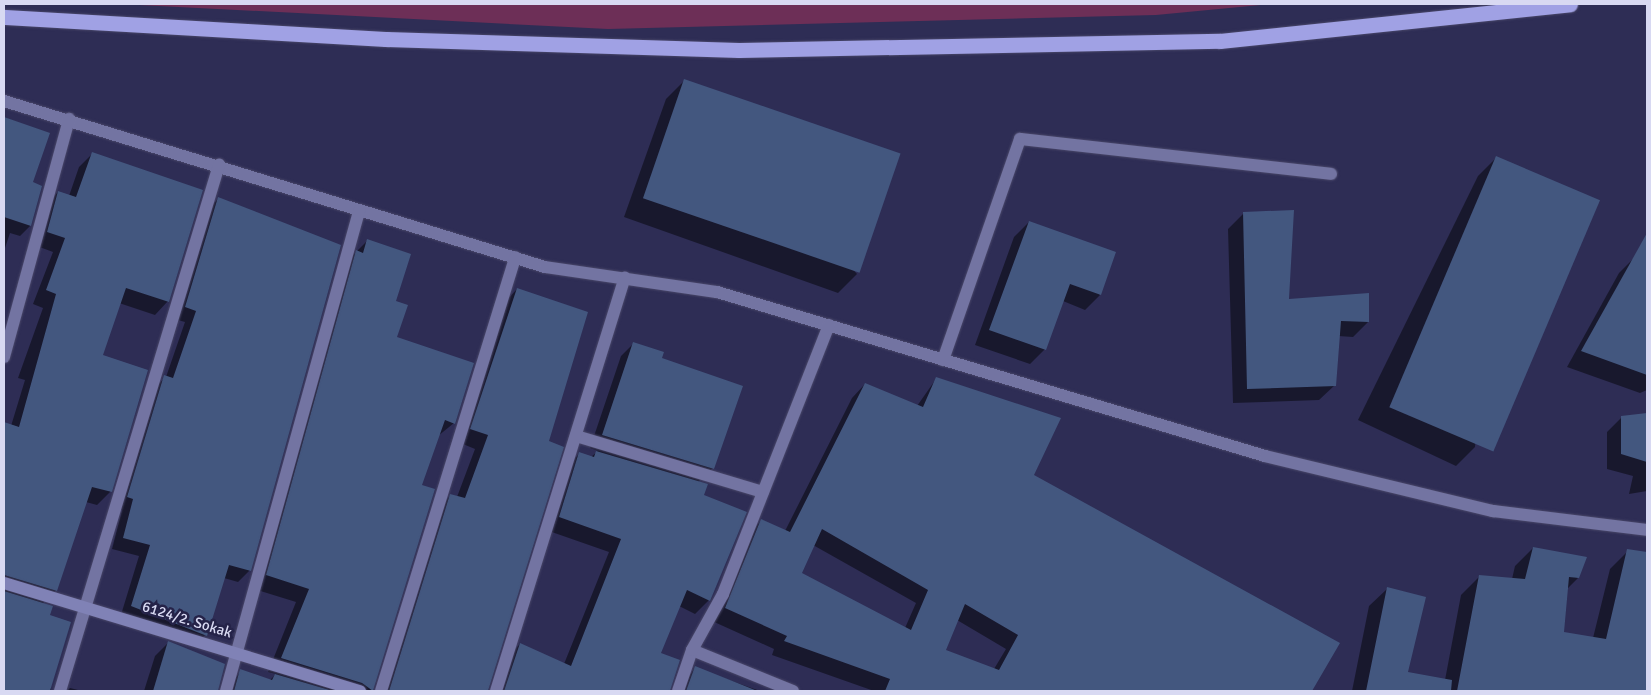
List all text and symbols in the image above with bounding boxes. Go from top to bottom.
street label: 6124/2. Sokak [140,598,234,642]

